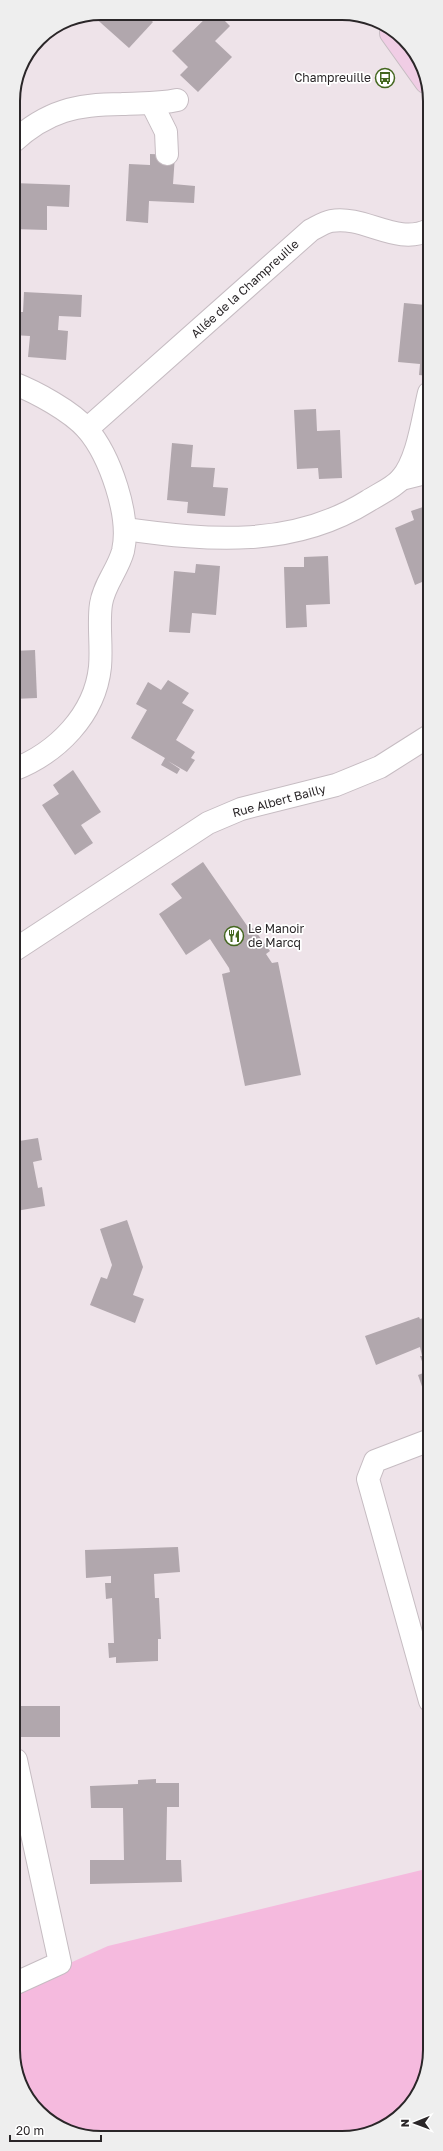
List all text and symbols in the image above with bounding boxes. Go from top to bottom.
bus stop icon: Champreuille [374,67,396,89]
place label: Champreuille [294,70,371,85]
street label: Allée de la Champreuille [188,236,302,341]
street label: Rue Albert Bailly [231,781,327,820]
place label: Le Manoir de Marcq [248,921,305,950]
restaurant icon: Le Manoir de Marcq [223,925,245,947]
north arrow [395,2103,435,2143]
scale bar [10,2117,101,2143]
text: N [398,2119,411,2127]
text: 20 m [16,2123,44,2138]

